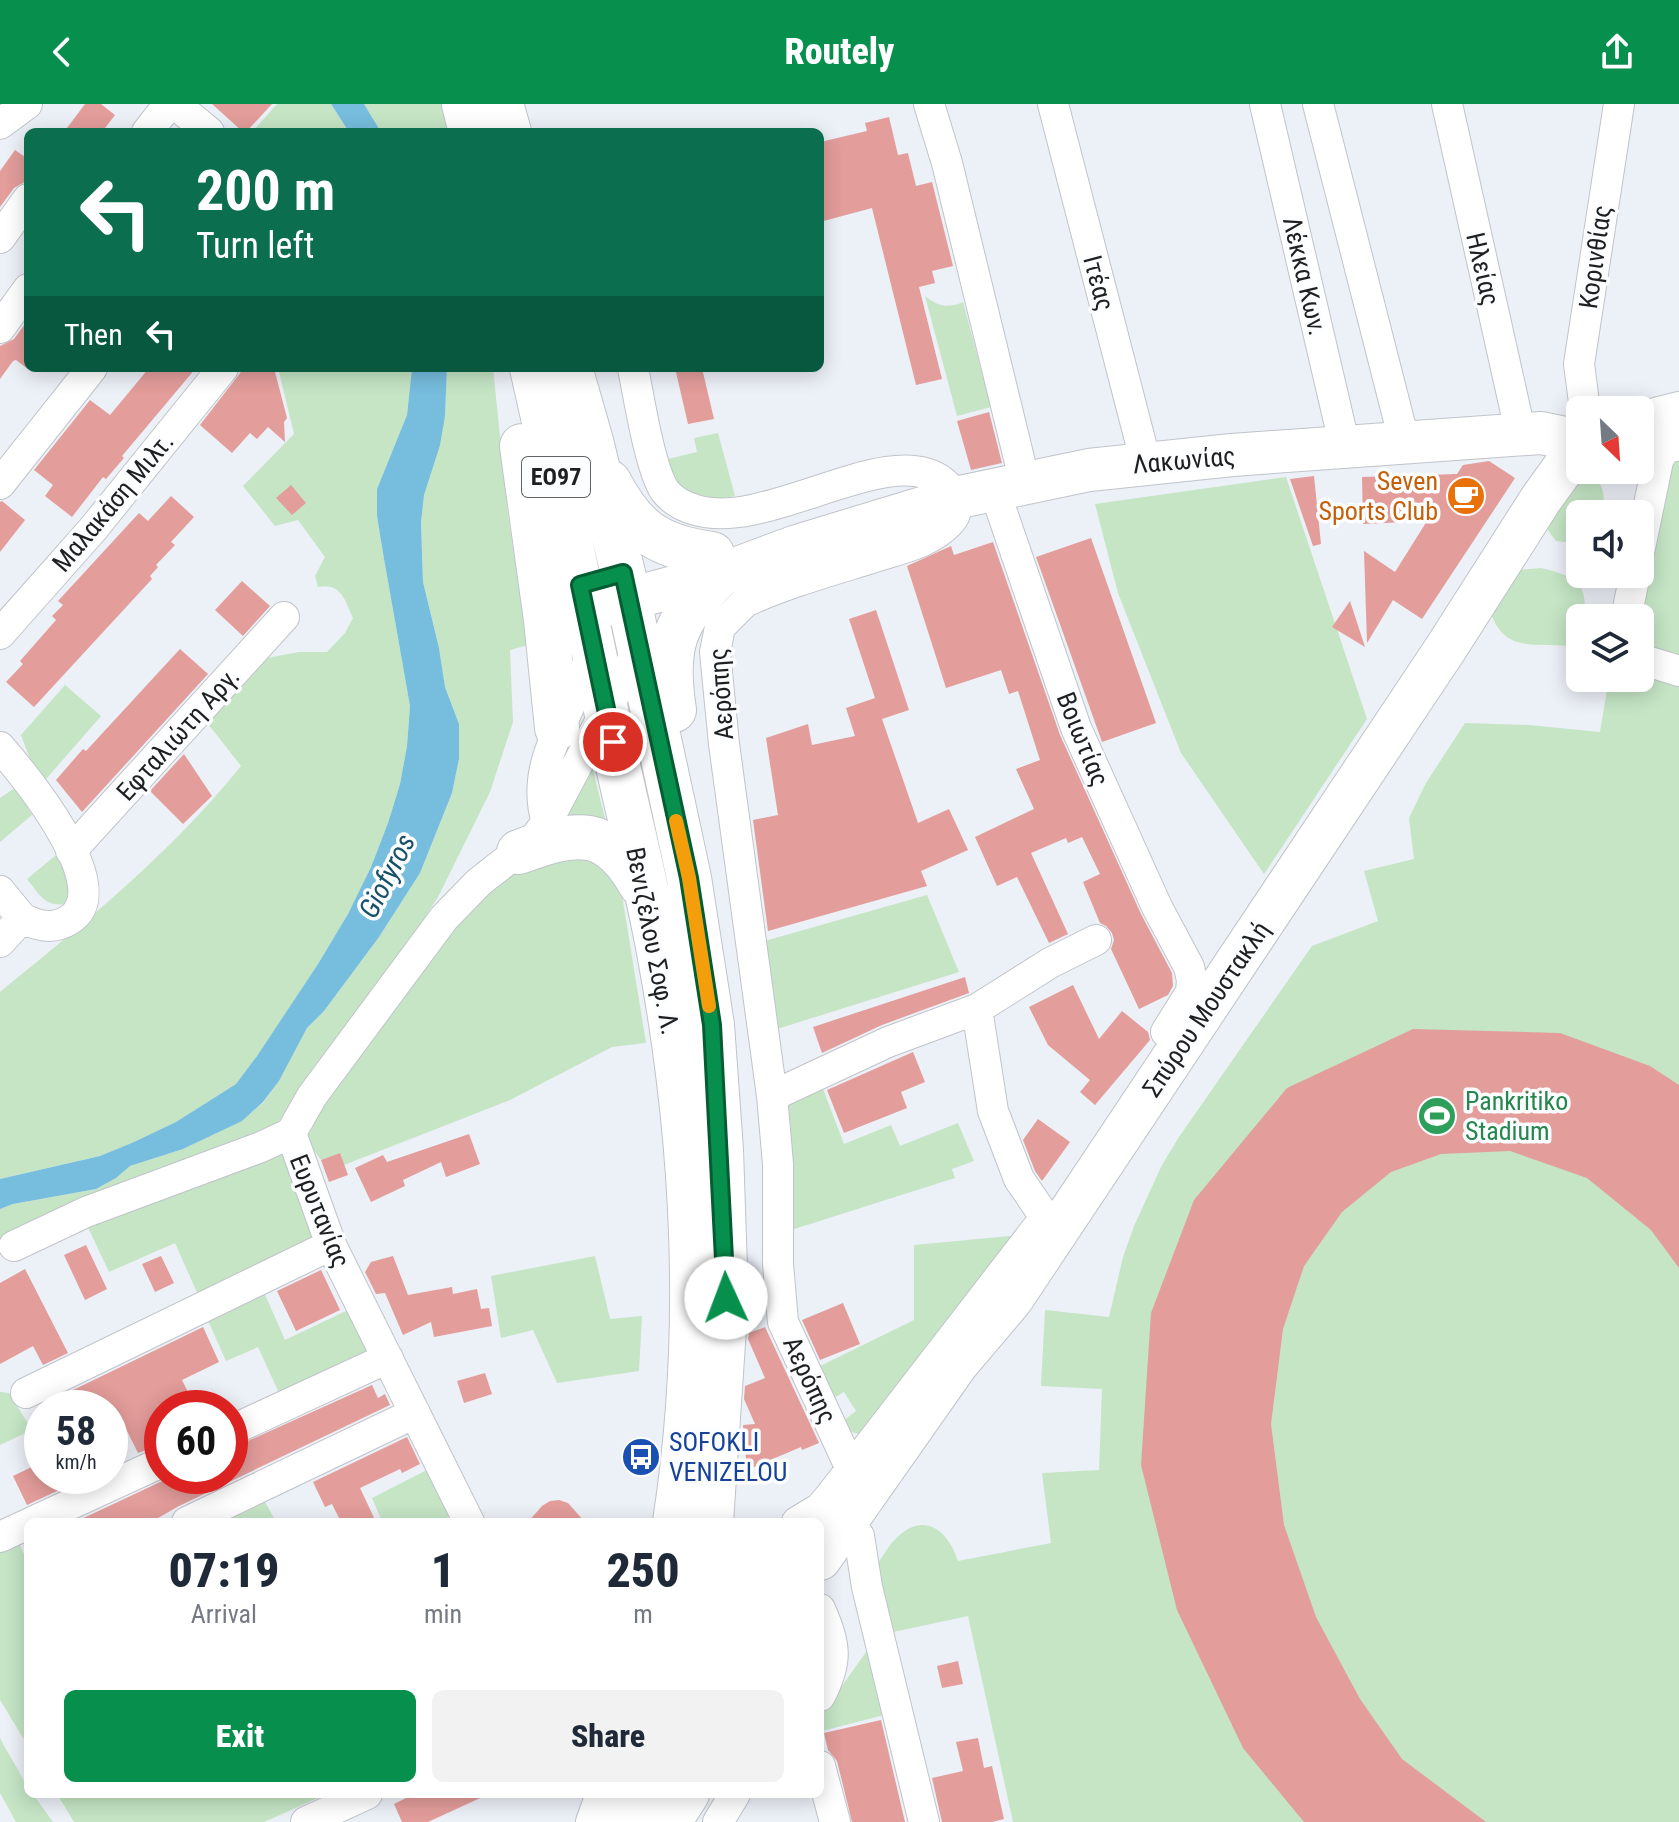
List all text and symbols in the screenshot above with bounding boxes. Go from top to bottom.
icon: back [40,30,84,74]
icon: share [1595,30,1639,74]
text: Routely [785,31,894,73]
text: 200 m [196,158,335,224]
icon: left [64,160,168,264]
street label: Κορινθίας [1573,203,1617,311]
street label: Λέκκα Κων. [1277,214,1333,338]
text: Turn left [196,225,314,267]
street label: Ηλείας [1460,230,1506,308]
street label: Ιτέας [1077,252,1121,314]
icon: left [139,312,183,356]
text: Then [64,317,123,352]
north arrow [1566,396,1654,484]
map controls [1566,396,1654,692]
street label: Μαλακάση Μιλτ. [46,426,180,578]
street label: Λακωνίας [1131,441,1237,479]
road number: ΕΟ97 [522,457,590,497]
place label: Seven Sports Club [1318,466,1438,526]
cafe icon: Seven Sports Club [1445,475,1487,517]
button: sound [1566,500,1654,588]
button: layers [1566,604,1654,692]
street label: Αερόπης [703,647,739,741]
street label: Εφταλιώτη Αργ. [111,661,245,807]
street label: Βοιωτίας [1051,688,1115,790]
pin [579,708,647,776]
icon: arrive [591,720,635,764]
water label: Giofyros [352,828,422,924]
street label: Βενιζέλου Σοφ. Λ. [620,845,686,1037]
street label: Σπύρου Μουστακλή [1136,916,1276,1102]
place label: Pankritiko Stadium [1465,1086,1568,1146]
sports icon: Pankritiko Stadium [1416,1095,1458,1137]
street label: Ευρυτανίας [284,1150,356,1272]
position arrow [684,1256,768,1340]
street label: Αερόπης [777,1332,843,1428]
speed limit sign: 60 [144,1390,248,1494]
text: 58 [56,1408,96,1455]
place label: SOFOKLI VENIZELOU [669,1427,787,1487]
bus stop icon: SOFOKLI VENIZELOU [620,1436,662,1478]
text: km/h [55,1450,97,1474]
text: 07:19 [168,1542,280,1599]
text: 1 [431,1542,455,1599]
text: 250 [606,1542,680,1599]
text: Arrival [191,1599,257,1629]
text: min [424,1599,462,1629]
text: m [633,1599,653,1629]
button: Exit [64,1690,416,1782]
button: Share [432,1690,784,1782]

